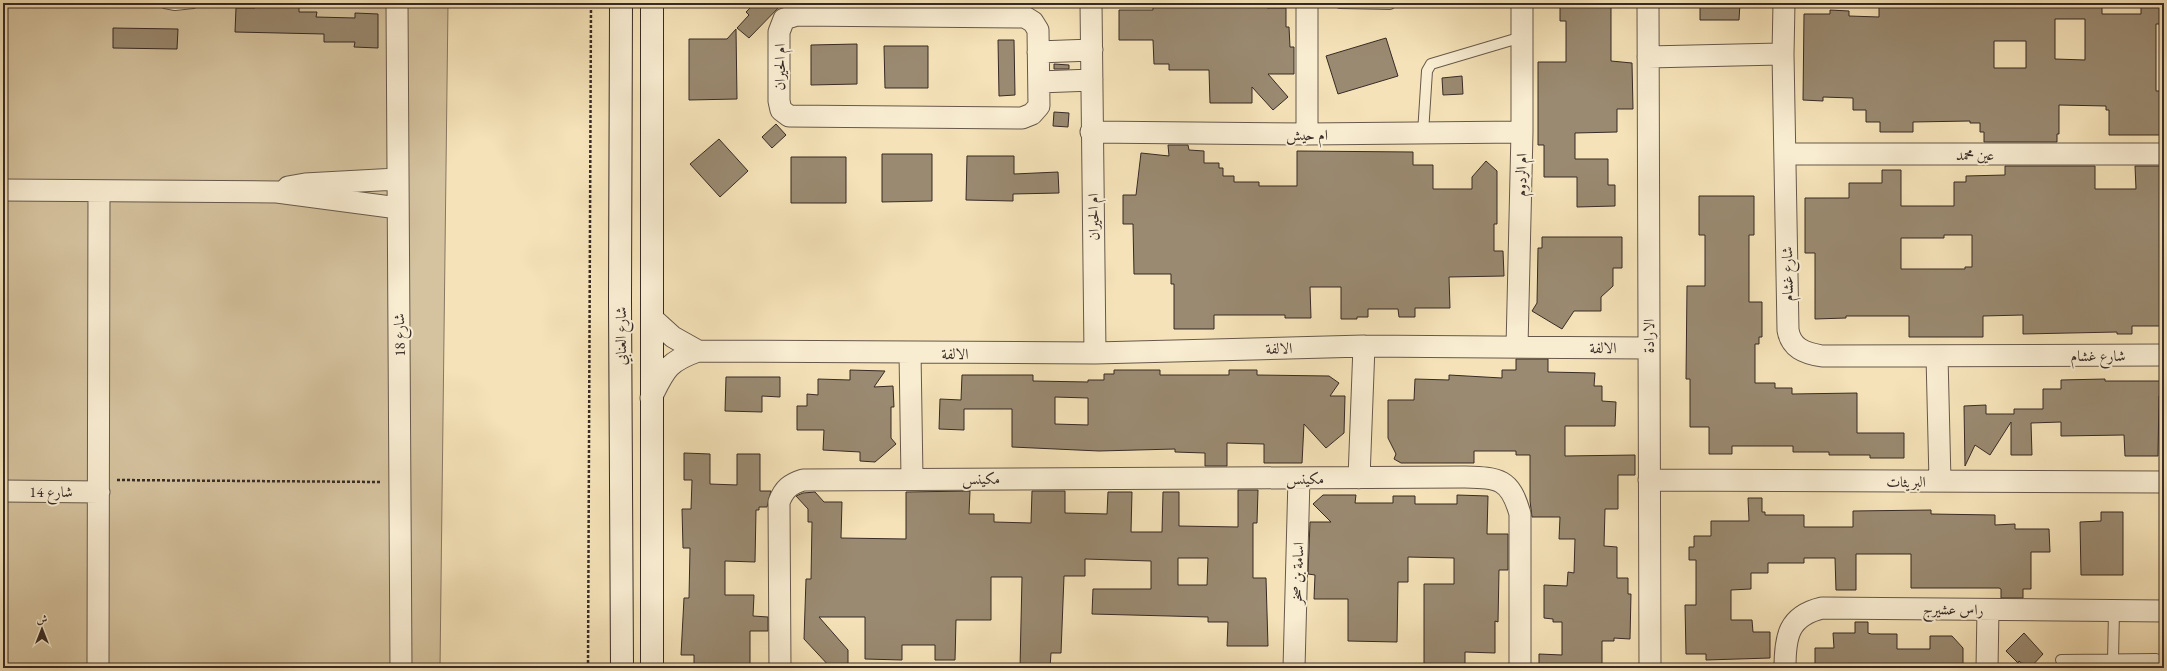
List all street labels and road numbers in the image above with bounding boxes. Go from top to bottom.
street label: ام الحيران [770,43,793,91]
street label: ام حيش [1286,125,1328,148]
street label: عين محمد [1956,145,1994,164]
street label: ام الردوم [1511,153,1535,197]
street label: ام الحيران [1083,193,1107,241]
street label: شارع غشام [1777,246,1801,302]
street label: شارع العنابي [611,307,634,365]
street label: شارع 18 [389,313,413,357]
street label: الارادة [1639,319,1658,353]
street label: الالفة [1265,338,1293,358]
street label: الالفة [1590,338,1616,357]
street label: الالفة [942,344,968,363]
street label: شارع غشام [2071,346,2125,369]
street label: مكينس [962,469,1000,489]
street label: مكينس [1286,469,1324,489]
street label: البريثات [1886,472,1926,492]
street label: شارع 14 [29,482,73,505]
street label: اسامة بن صخر [1286,542,1309,606]
street label: راس عشيرج [1922,599,1984,623]

